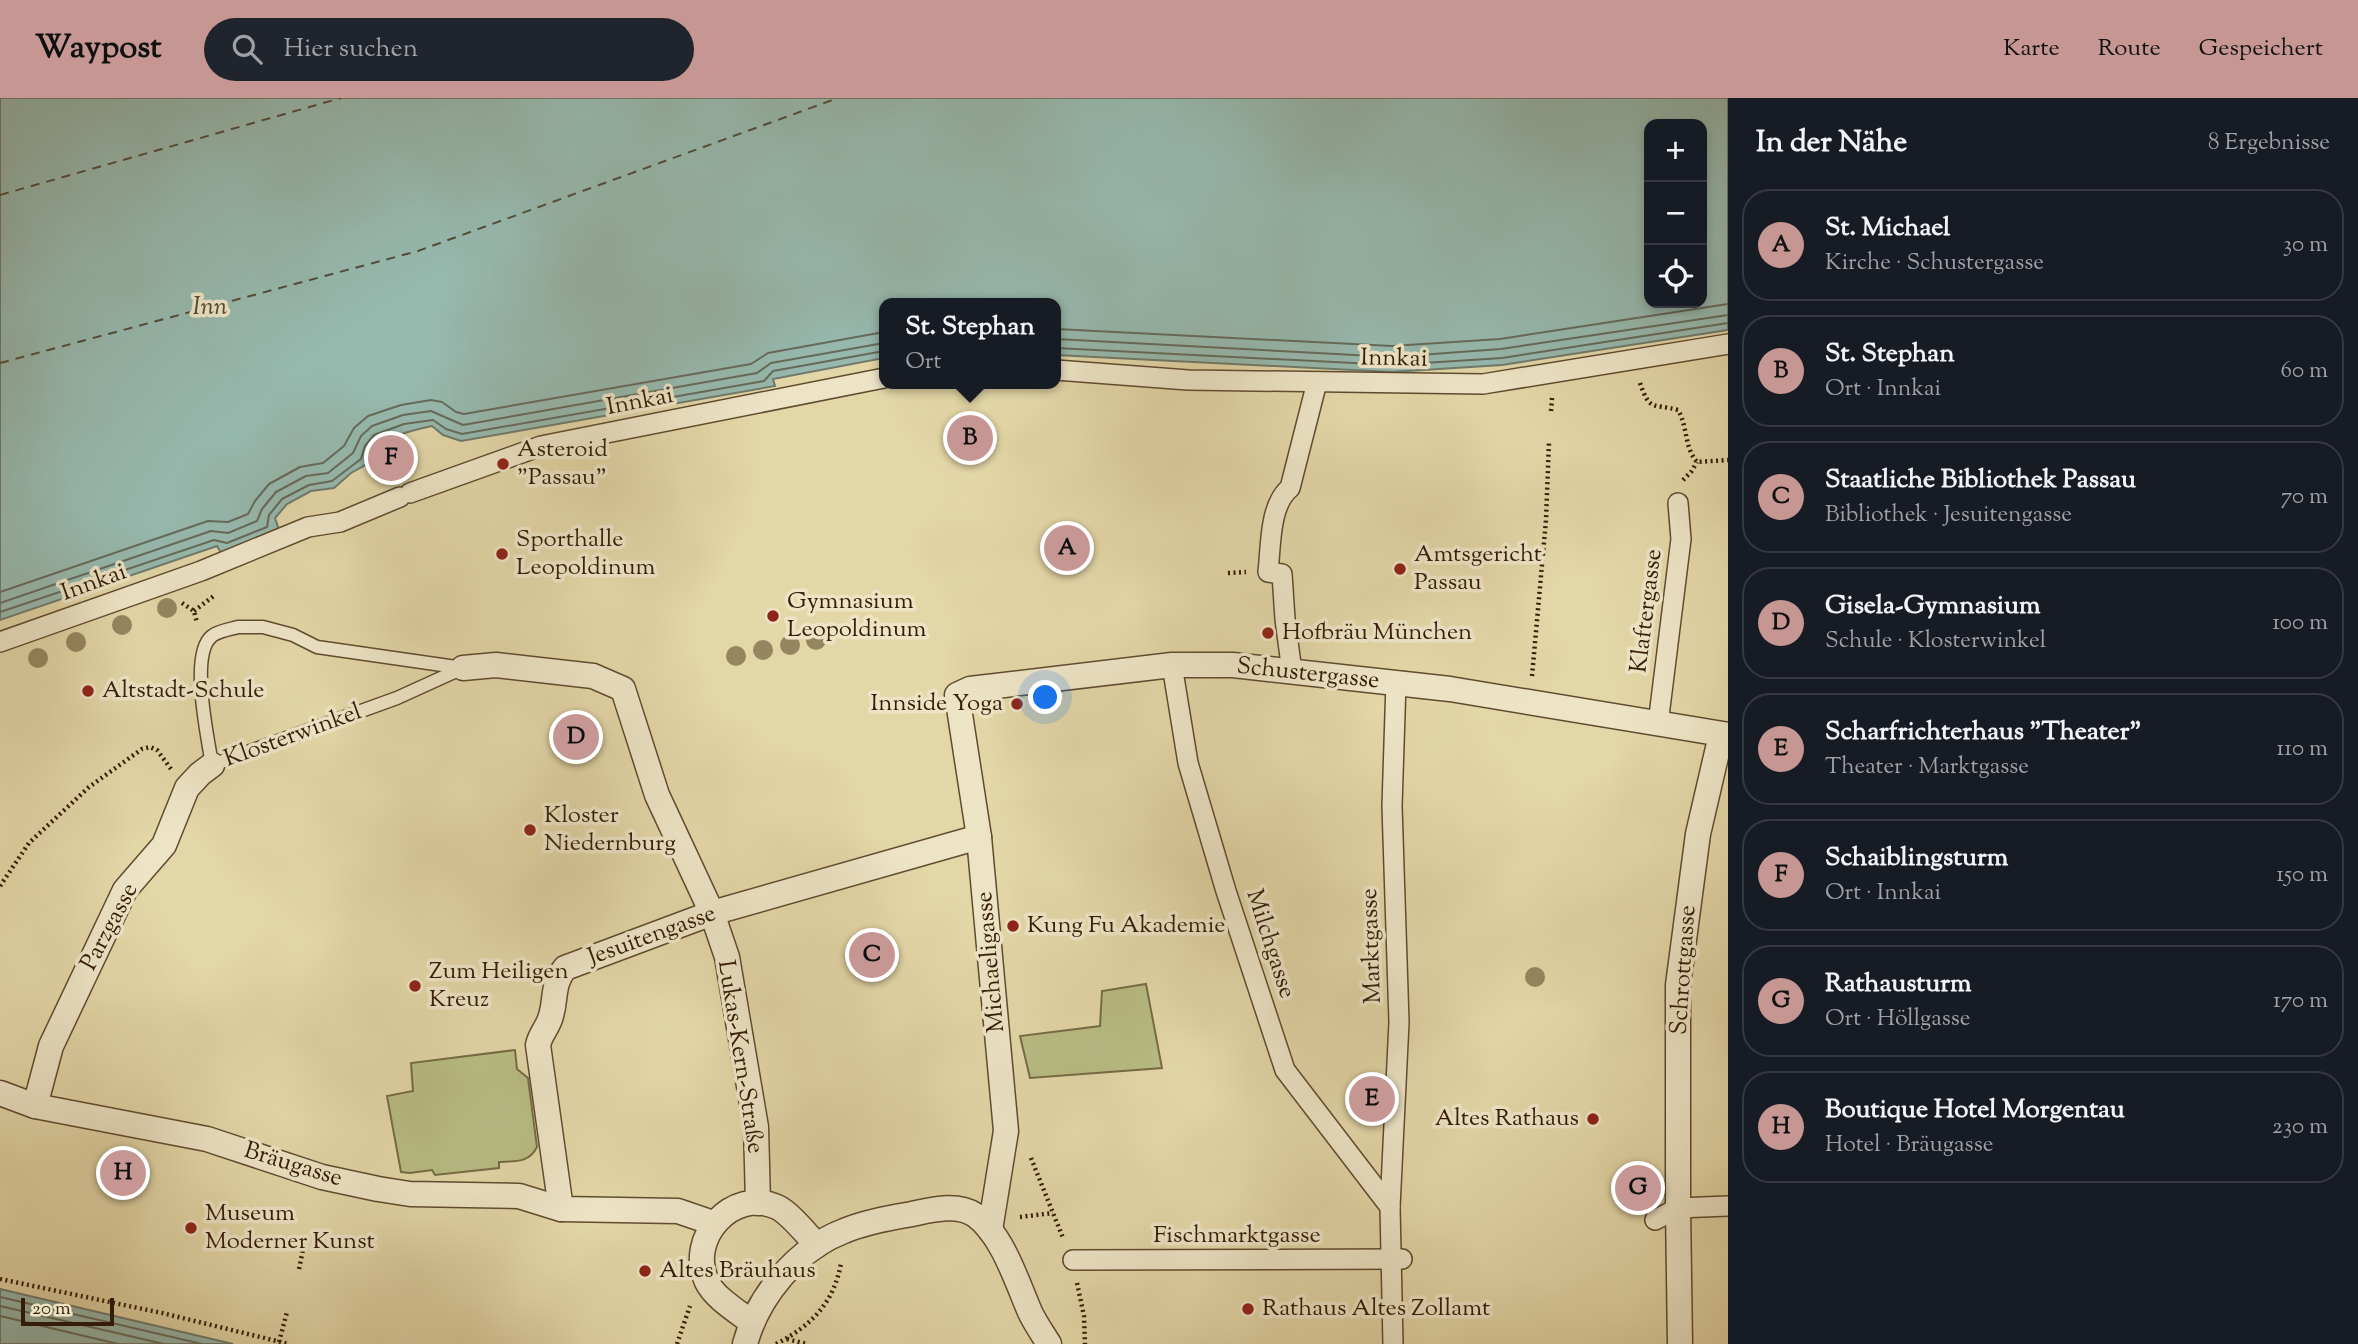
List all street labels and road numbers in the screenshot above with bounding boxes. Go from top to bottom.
street label: Innkai [1360,341,1428,377]
street label: Innkai [604,379,676,425]
street label: Klaftergasse [1623,547,1671,675]
street label: Innkai [57,555,132,610]
street label: Schustergasse [1235,650,1381,698]
street label: Klosterwinkel [219,695,367,777]
street label: Parzgasse [73,877,147,977]
street label: Milchgasse [1236,885,1304,1003]
street label: Marktgasse [1353,888,1391,1004]
street label: Michaeligasse [968,890,1014,1034]
street label: Jesuitengasse [581,897,721,976]
street label: Schrottgasse [1663,904,1705,1036]
street label: Lukas-Kern-Straße [708,958,772,1156]
street label: Bräugasse [239,1134,347,1196]
street label: Fischmarktgasse [1153,1219,1321,1253]

